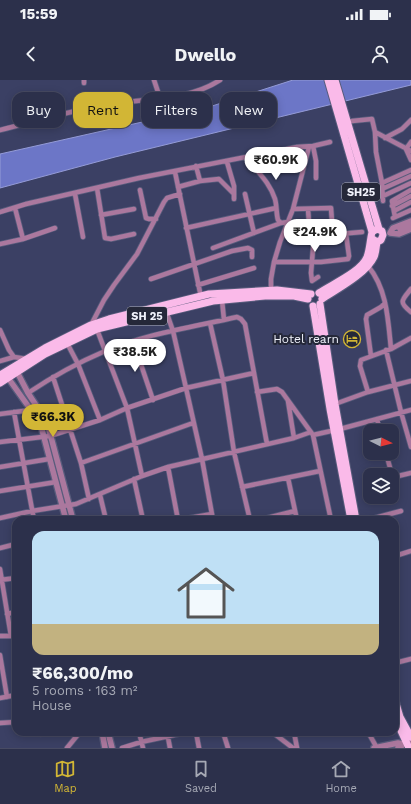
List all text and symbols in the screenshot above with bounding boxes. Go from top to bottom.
text: 15:59 [20,5,58,23]
icon: back [20,43,42,65]
icon: person [369,43,391,65]
text: Dwello [175,44,236,65]
chip: Buy [12,92,65,128]
chip: Rent [73,92,133,128]
chip: Filters [141,92,212,128]
chip: New [220,92,277,128]
pin: ₹60.9K [243,147,309,181]
text: ₹60.9K [254,152,298,167]
road number: SH25 [342,183,380,201]
pin: ₹24.9K [282,219,348,253]
text: ₹24.9K [293,224,337,239]
road number: SH 25 [127,307,167,325]
hotel icon: Hotel rearn [342,329,362,349]
place label: Hotel rearn [273,332,339,346]
pin: ₹38.5K [102,339,168,373]
text: ₹38.5K [113,344,157,359]
pin: ₹66.3K [20,404,86,438]
text: ₹66.3K [31,409,75,424]
north arrow [363,424,399,460]
map controls [363,424,399,504]
button: layers [363,468,399,504]
icon: home [170,557,242,629]
text: ₹66,300/mo [32,663,133,683]
text: 5 rooms · 163 m² [32,683,138,698]
text: House [32,698,72,713]
tab: Map [54,758,77,795]
tab: Saved [185,758,217,795]
tab: Home [325,758,357,795]

